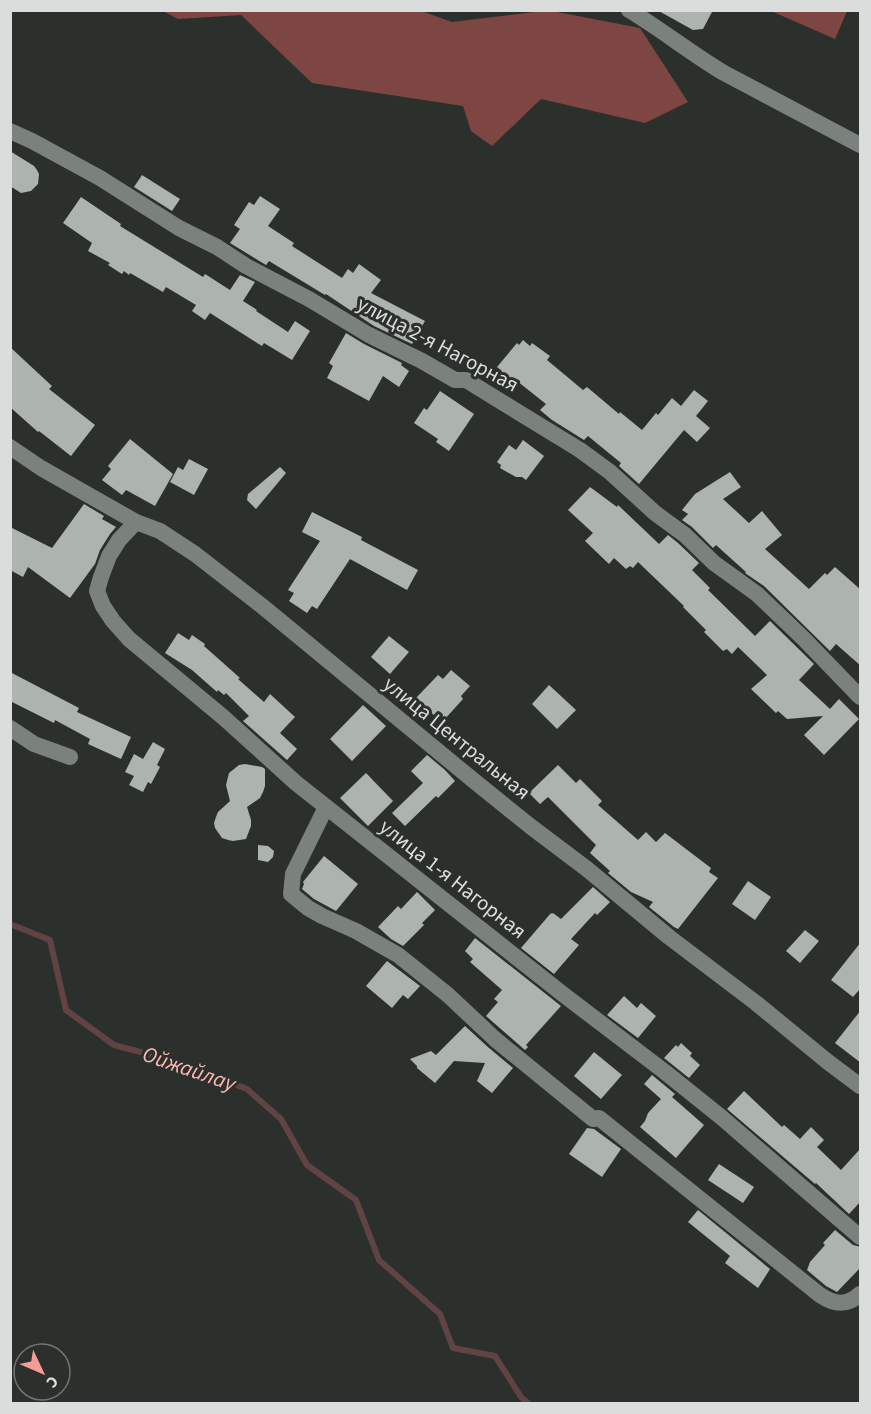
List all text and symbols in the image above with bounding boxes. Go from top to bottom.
street label: улица 2-я Нагорная [352,289,524,399]
street label: улица Центральная [377,669,537,807]
street label: улица 1-я Нагорная [373,812,533,946]
water label: Ойжайлау [138,1038,241,1100]
north arrow [12,1342,72,1402]
text: С [41,1371,63,1393]

